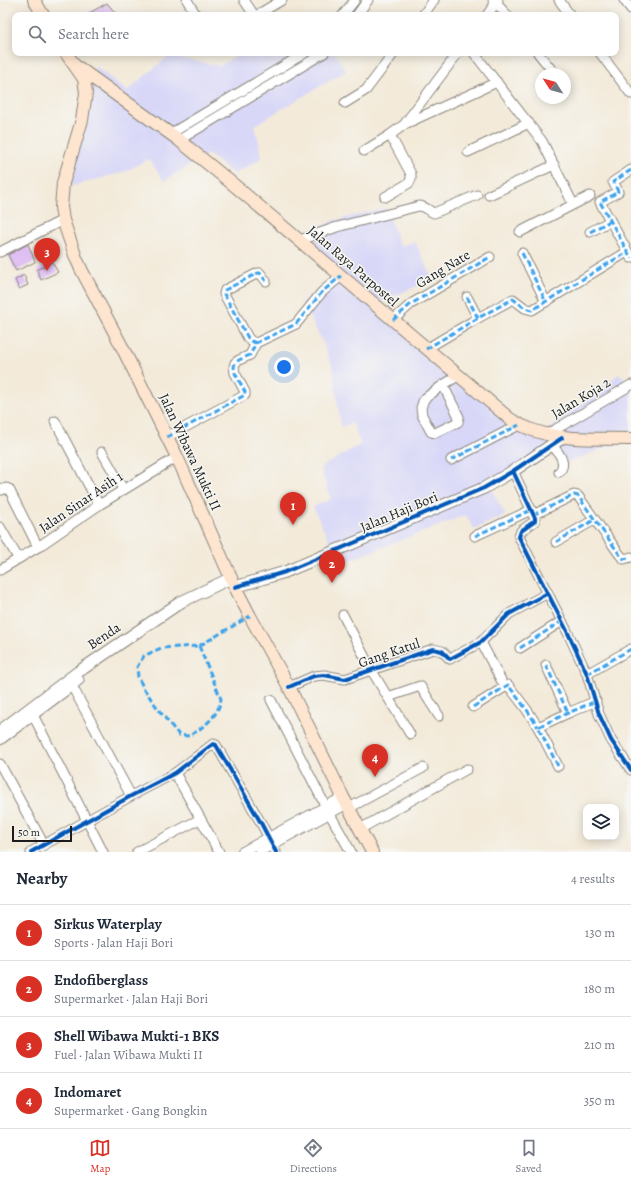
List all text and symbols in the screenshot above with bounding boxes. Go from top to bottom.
search box [12,12,619,56]
icon: search [26,23,48,45]
text: Search here [58,24,129,44]
north arrow [535,68,571,104]
street label: Jalan Raya Parpostel [304,221,403,311]
pin: 3 [34,238,60,271]
street label: Gang Nate [412,245,474,293]
your location [274,357,294,377]
street label: Jalan Koja 2 [548,373,614,423]
street label: Jalan Wibawa Mukti II [154,390,226,514]
street label: Jalan Sinar Asih 1 [35,467,127,537]
street label: Jalan Haji Bori [357,487,441,537]
pin: 1 [280,492,306,525]
pin: 2 [319,550,345,583]
street label: Benda [84,618,125,654]
street label: Gang Katul [356,633,423,672]
pin: 4 [362,744,388,777]
map controls [583,804,619,840]
button: layers [583,804,619,840]
scale bar [12,824,72,843]
text: 50 m [18,825,40,840]
text: Nearby [16,867,67,890]
text: 4 results [571,870,615,887]
text: Sirkus Waterplay [54,914,162,934]
text: 1 [27,924,31,941]
text: 130 m [585,924,615,941]
text: Sports · Jalan Haji Bori [54,934,173,951]
text: Endofiberglass [54,970,148,990]
text: 2 [26,980,32,997]
text: 180 m [584,980,615,997]
text: Supermarket · Jalan Haji Bori [54,990,208,1007]
text: Shell Wibawa Mukti-1 BKS [54,1026,219,1046]
text: 3 [26,1036,32,1053]
text: 210 m [584,1036,615,1053]
text: Fuel · Jalan Wibawa Mukti II [54,1046,203,1063]
text: Indomaret [54,1082,121,1102]
text: 4 [26,1092,32,1109]
text: 350 m [584,1092,615,1109]
text: Supermarket · Gang Bongkin [54,1102,207,1119]
tab: Map [89,1137,111,1176]
tab: Directions [290,1137,337,1176]
tab: Saved [516,1137,542,1176]

